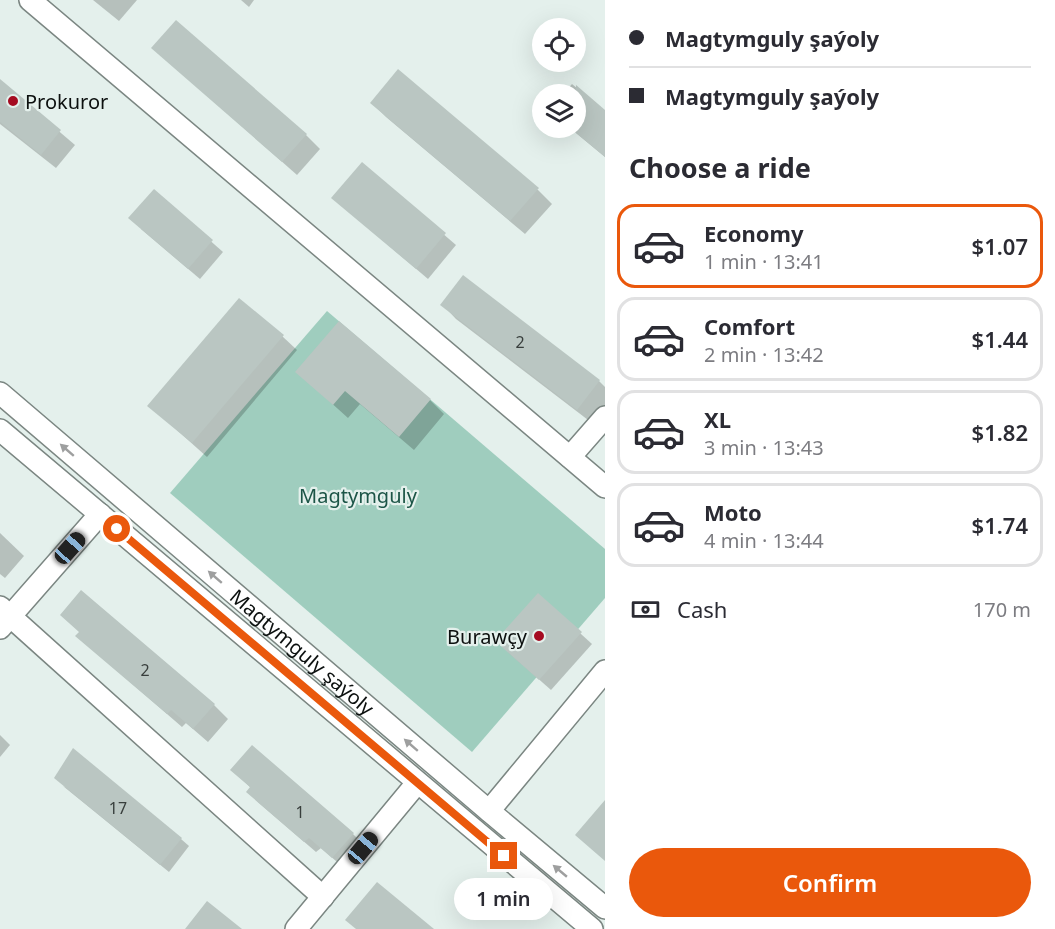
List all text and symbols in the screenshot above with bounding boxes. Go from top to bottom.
map controls [532,18,586,138]
button: locate [532,18,586,72]
text: Magtymguly şaýoly [665,23,879,53]
text: Magtymguly şaýoly [665,81,879,111]
button: layers [532,84,586,138]
place label: Prokuror [25,88,108,115]
marker: Prokuror [6,94,20,108]
text: Choose a ride [629,149,811,186]
text: Economy [704,218,803,248]
icon: car [632,219,686,273]
text: $1.07 [972,231,1028,261]
text: 1 min · 13:41 [704,248,824,275]
text: Comfort [704,311,795,341]
icon: car [632,312,686,366]
text: $1.44 [972,324,1028,354]
house number: 2 [515,331,525,353]
text: 2 min · 13:42 [704,341,824,368]
text: XL [704,404,731,434]
icon: car [632,405,686,459]
text: $1.82 [972,417,1028,447]
text: 3 min · 13:43 [704,434,824,461]
one-way arrow [59,444,75,457]
park label: Magtymguly [299,482,418,509]
text: Moto [704,497,762,527]
icon: car [632,498,686,552]
text: $1.74 [972,510,1028,540]
route start [103,515,130,542]
text: 4 min · 13:44 [704,527,824,554]
car [51,529,89,567]
one-way arrow [208,571,223,584]
street label: Magtymguly şaýoly [225,582,381,721]
icon: cash [629,593,662,626]
text: Cash [677,594,727,624]
text: 170 m [973,596,1031,623]
place label: Burawçy [447,623,528,650]
marker: Burawçy [532,629,546,643]
house number: 2 [140,659,150,681]
one-way arrow [404,739,419,752]
house number: 17 [109,797,127,819]
house number: 1 [295,801,305,823]
car [345,828,381,868]
route end [490,842,517,869]
button: Confirm [629,848,1031,917]
one-way arrow [552,864,568,877]
callout: 1 min [454,877,554,919]
text: 1 min [476,885,531,912]

